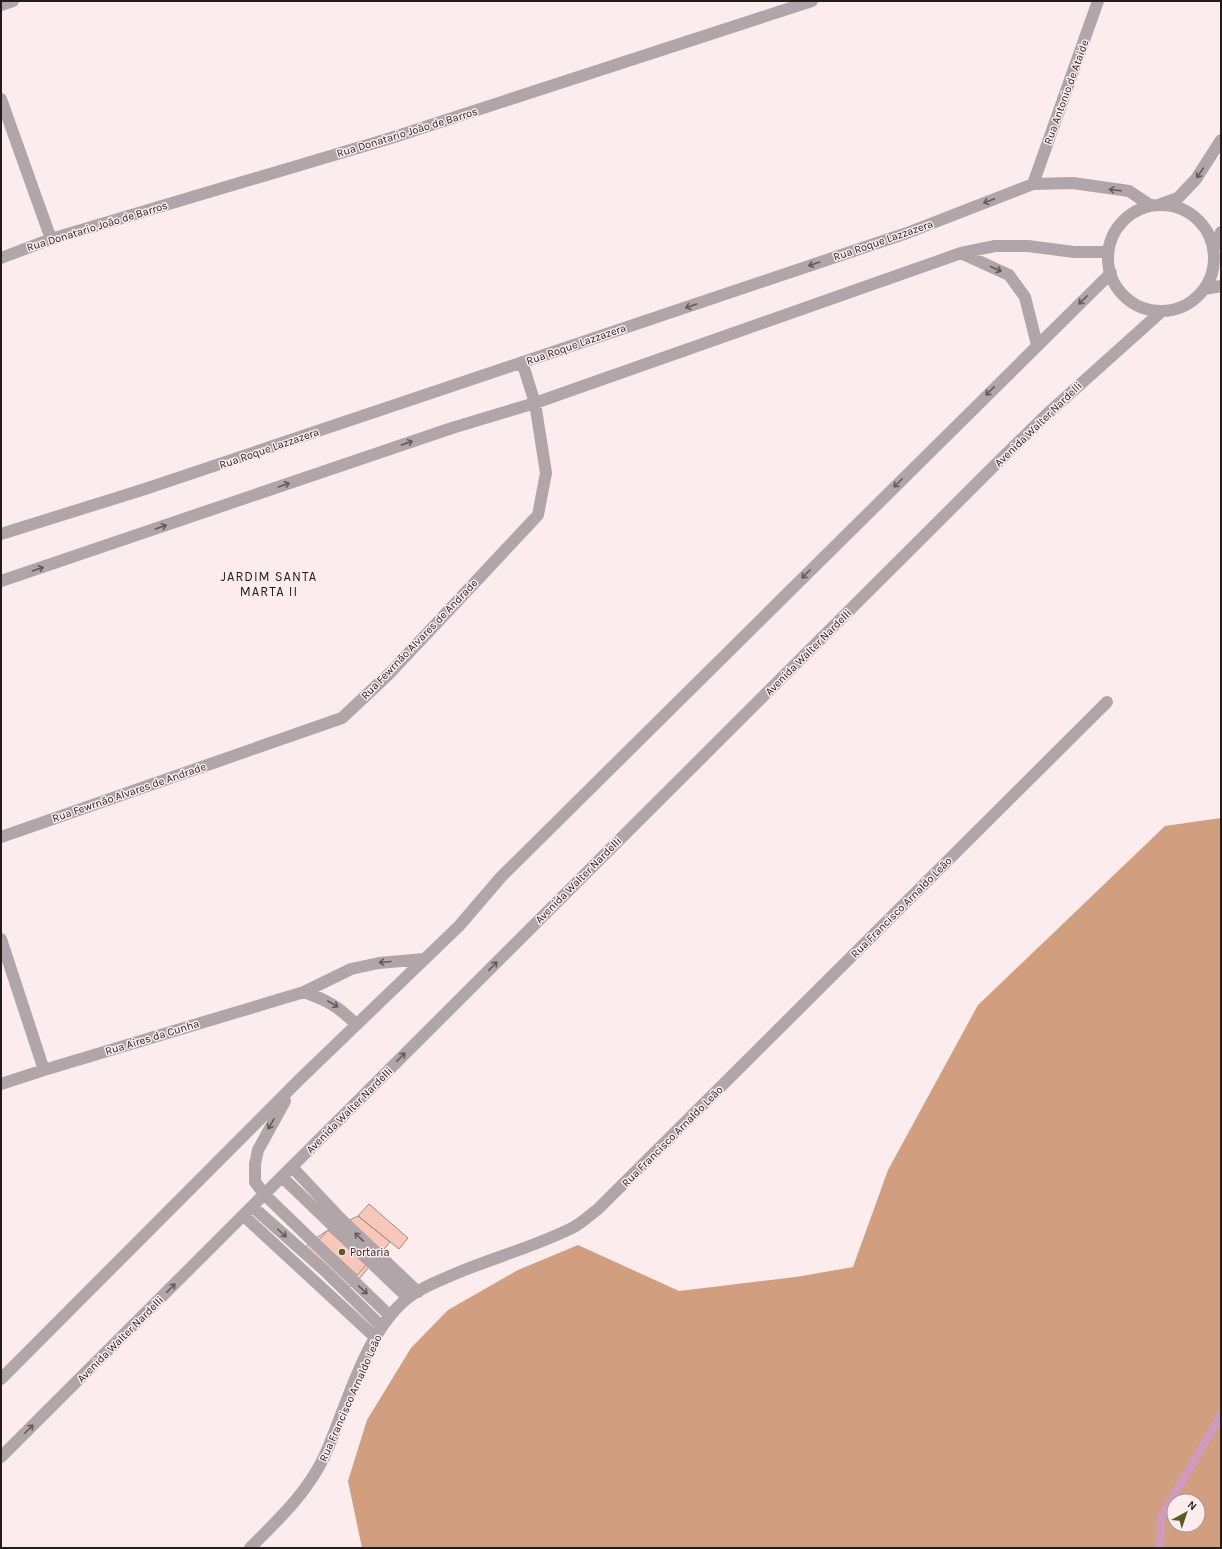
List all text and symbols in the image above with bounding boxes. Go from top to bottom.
street label: Rua Antonio de Ataide [1041,38,1092,146]
street label: Rua Donatario João de Barros [335,105,479,160]
one-way arrow [1196,167,1204,178]
one-way arrow [1109,186,1122,194]
one-way arrow [983,198,995,206]
street label: Rua Donatario João de Barros [25,199,169,254]
street label: Rua Roque Lazzazera [832,217,935,264]
one-way arrow [808,261,821,268]
one-way arrow [990,266,1002,273]
one-way arrow [1078,295,1088,304]
one-way arrow [685,302,697,310]
street label: Rua Roque Lazzazera [525,321,628,368]
street label: Avenida Walter Nardelli [992,379,1085,470]
one-way arrow [985,386,995,396]
street label: Rua Roque Lazzazera [218,425,321,472]
one-way arrow [401,439,414,446]
one-way arrow [893,478,903,488]
one-way arrow [277,481,290,488]
one-way arrow [155,522,167,530]
one-way arrow [32,564,44,572]
district label: JARDIM SANTA MARTA II [221,569,317,599]
one-way arrow [801,569,811,579]
street label: Rua Fewrnão Alvares de Andrade [358,576,481,702]
street label: Avenida Walter Nardelli [763,607,854,698]
street label: Rua Fewrnão Alvares de Andrade [51,760,208,825]
street label: Avenida Walter Nardelli [533,835,624,926]
street label: Rua Francisco Arnaldo Leão [848,854,955,961]
one-way arrow [379,958,392,966]
one-way arrow [488,961,498,971]
one-way arrow [327,1001,339,1008]
street label: Rua Aires da Cunha [104,1017,201,1058]
one-way arrow [396,1052,406,1062]
street label: Avenida Walter Nardelli [304,1065,395,1156]
street label: Rua Francisco Arnaldo Leão [619,1083,726,1190]
one-way arrow [266,1118,274,1130]
one-way arrow [277,1228,287,1237]
one-way arrow [354,1232,364,1241]
place label: Portaria [350,1246,390,1259]
marker: Portaria [337,1247,347,1257]
one-way arrow [166,1283,176,1293]
one-way arrow [358,1285,369,1294]
street label: Avenida Walter Nardelli [75,1294,166,1385]
street label: Rua Francisco Arnaldo Leão [317,1333,384,1464]
one-way arrow [24,1424,34,1434]
north arrow [1166,1493,1206,1533]
text: N [1185,1498,1199,1513]

